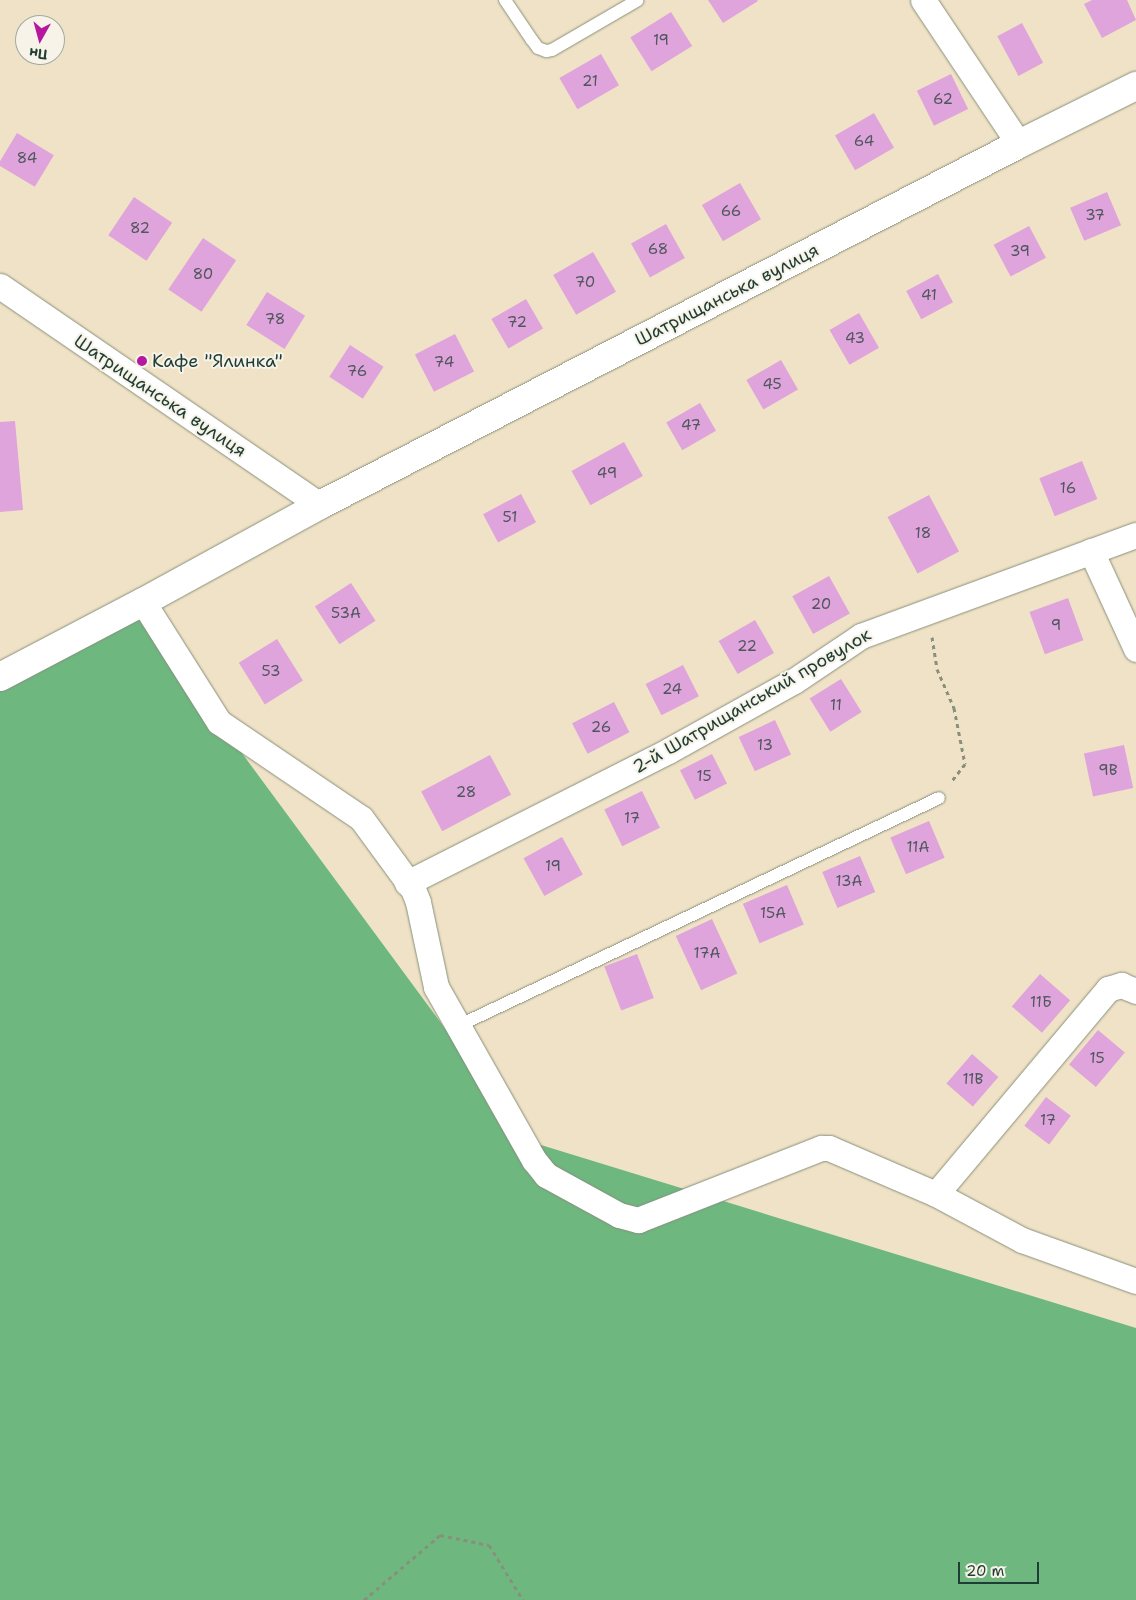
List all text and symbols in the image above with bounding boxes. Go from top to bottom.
north arrow [15,15,65,65]
house number: 19 [653,32,669,50]
text: Пн [28,44,49,64]
house number: 21 [582,73,598,91]
house number: 62 [933,91,953,109]
house number: 64 [854,133,874,151]
house number: 84 [17,150,37,168]
house number: 66 [721,203,741,221]
house number: 37 [1085,207,1105,225]
house number: 82 [130,220,150,238]
street label: Шатрищанська вулиця [632,239,822,351]
house number: 68 [648,241,668,259]
house number: 39 [1010,243,1030,261]
house number: 80 [193,266,213,284]
house number: 70 [575,274,595,292]
house number: 41 [921,287,937,305]
house number: 78 [265,311,285,329]
house number: 72 [507,314,527,332]
street label: Шатрищанська вулиця [70,330,250,462]
house number: 43 [845,330,865,348]
place label: Кафе "Ялинка" [152,350,283,372]
house number: 74 [434,354,454,372]
marker: Кафе "Ялинка" [136,355,148,367]
house number: 76 [347,363,367,381]
house number: 45 [762,376,782,394]
house number: 47 [681,417,701,435]
house number: 49 [597,465,617,483]
house number: 16 [1060,480,1076,498]
house number: 51 [503,509,517,527]
house number: 18 [915,525,931,543]
house number: 20 [811,596,831,614]
house number: 53А [331,605,361,623]
house number: 9 [1051,617,1061,635]
street label: 2-й Шатрищанський провулок [629,624,875,778]
house number: 22 [737,638,757,656]
house number: 53 [262,663,280,681]
house number: 24 [662,681,682,699]
house number: 11 [830,697,842,715]
house number: 26 [591,719,611,737]
house number: 13 [757,737,773,755]
house number: 9В [1098,762,1118,780]
house number: 15 [696,768,712,786]
house number: 28 [456,784,476,802]
house number: 17 [624,810,640,828]
house number: 11А [907,839,929,857]
house number: 19 [545,858,561,876]
house number: 13А [836,873,862,891]
house number: 15А [760,905,786,923]
house number: 17А [694,945,720,963]
house number: 11Б [1030,994,1052,1012]
house number: 15 [1089,1050,1105,1068]
house number: 11В [963,1071,983,1089]
house number: 17 [1040,1112,1056,1130]
scale bar [961,1552,1042,1584]
text: 20 m [966,1561,1005,1581]

